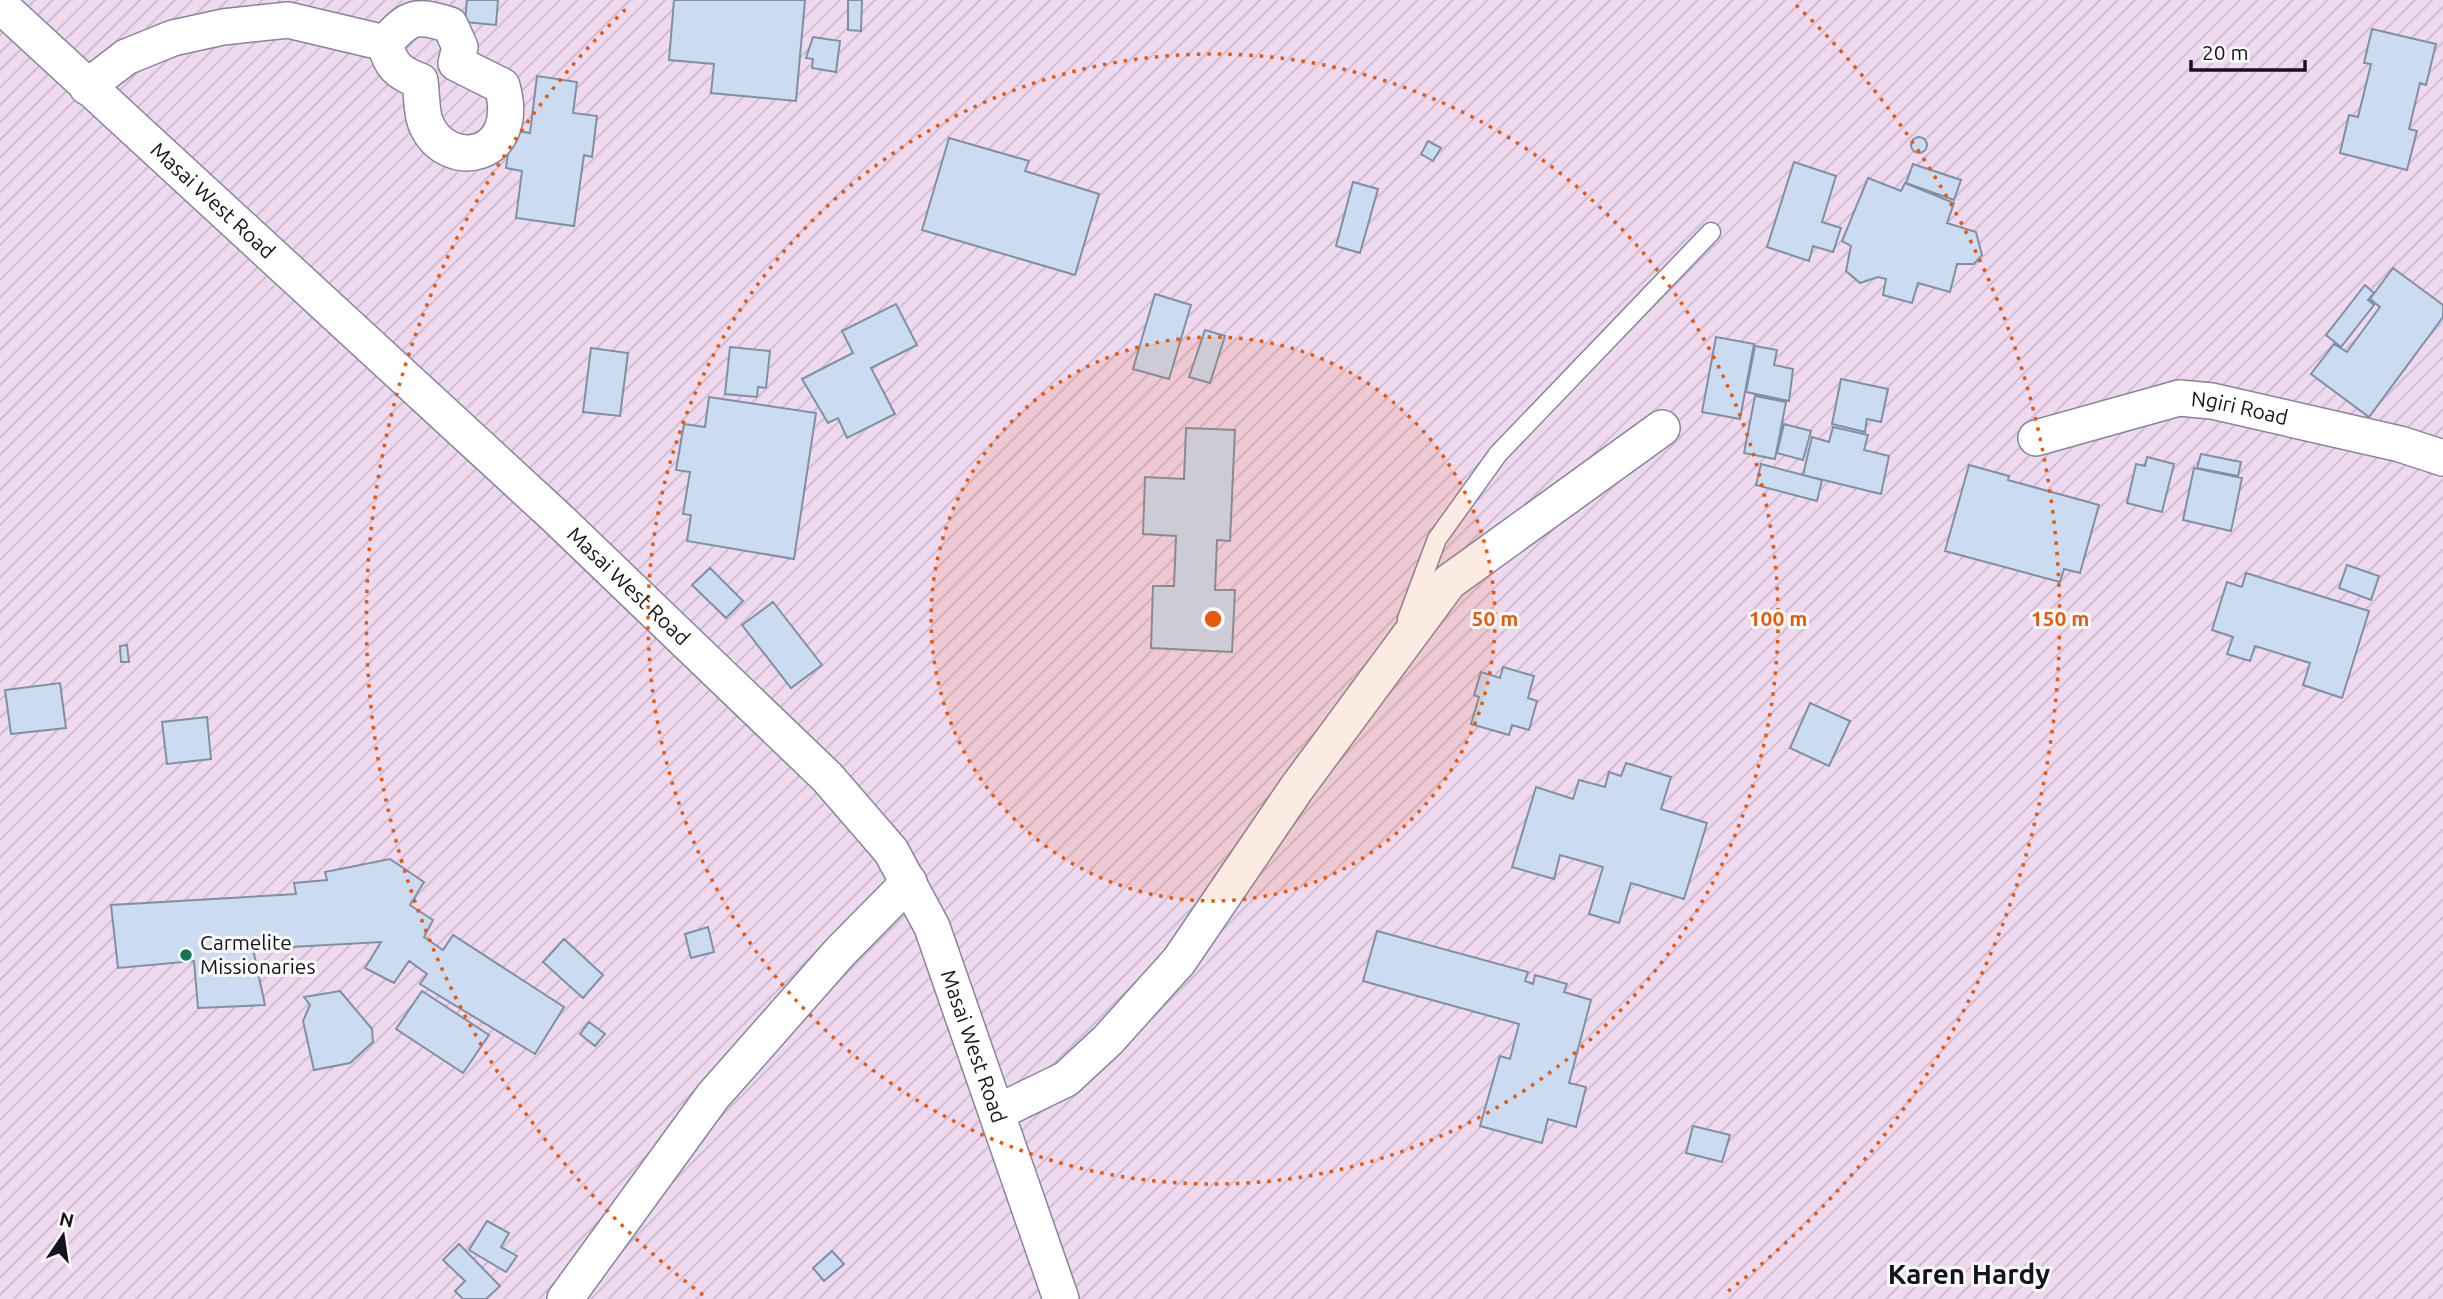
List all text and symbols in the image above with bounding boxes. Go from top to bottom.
scale bar [2191,28,2305,72]
text: 20 m [2202,40,2249,64]
street label: Masai West Road [146,137,280,263]
street label: Ngiri Road [2190,386,2291,429]
street label: Masai West Road [563,521,695,650]
text: 50 m [1472,606,1518,630]
text: 100 m [1749,606,1807,630]
text: 150 m [2031,606,2089,630]
centre of rings [1201,607,1225,631]
place label: Carmelite Missionaries [200,930,316,978]
marker: Carmelite Missionaries [178,947,194,963]
street label: Masai West Road [937,966,1012,1126]
north arrow [28,1201,98,1271]
text: N [57,1207,76,1232]
district label: Karen Hardy [1888,1258,2050,1289]

